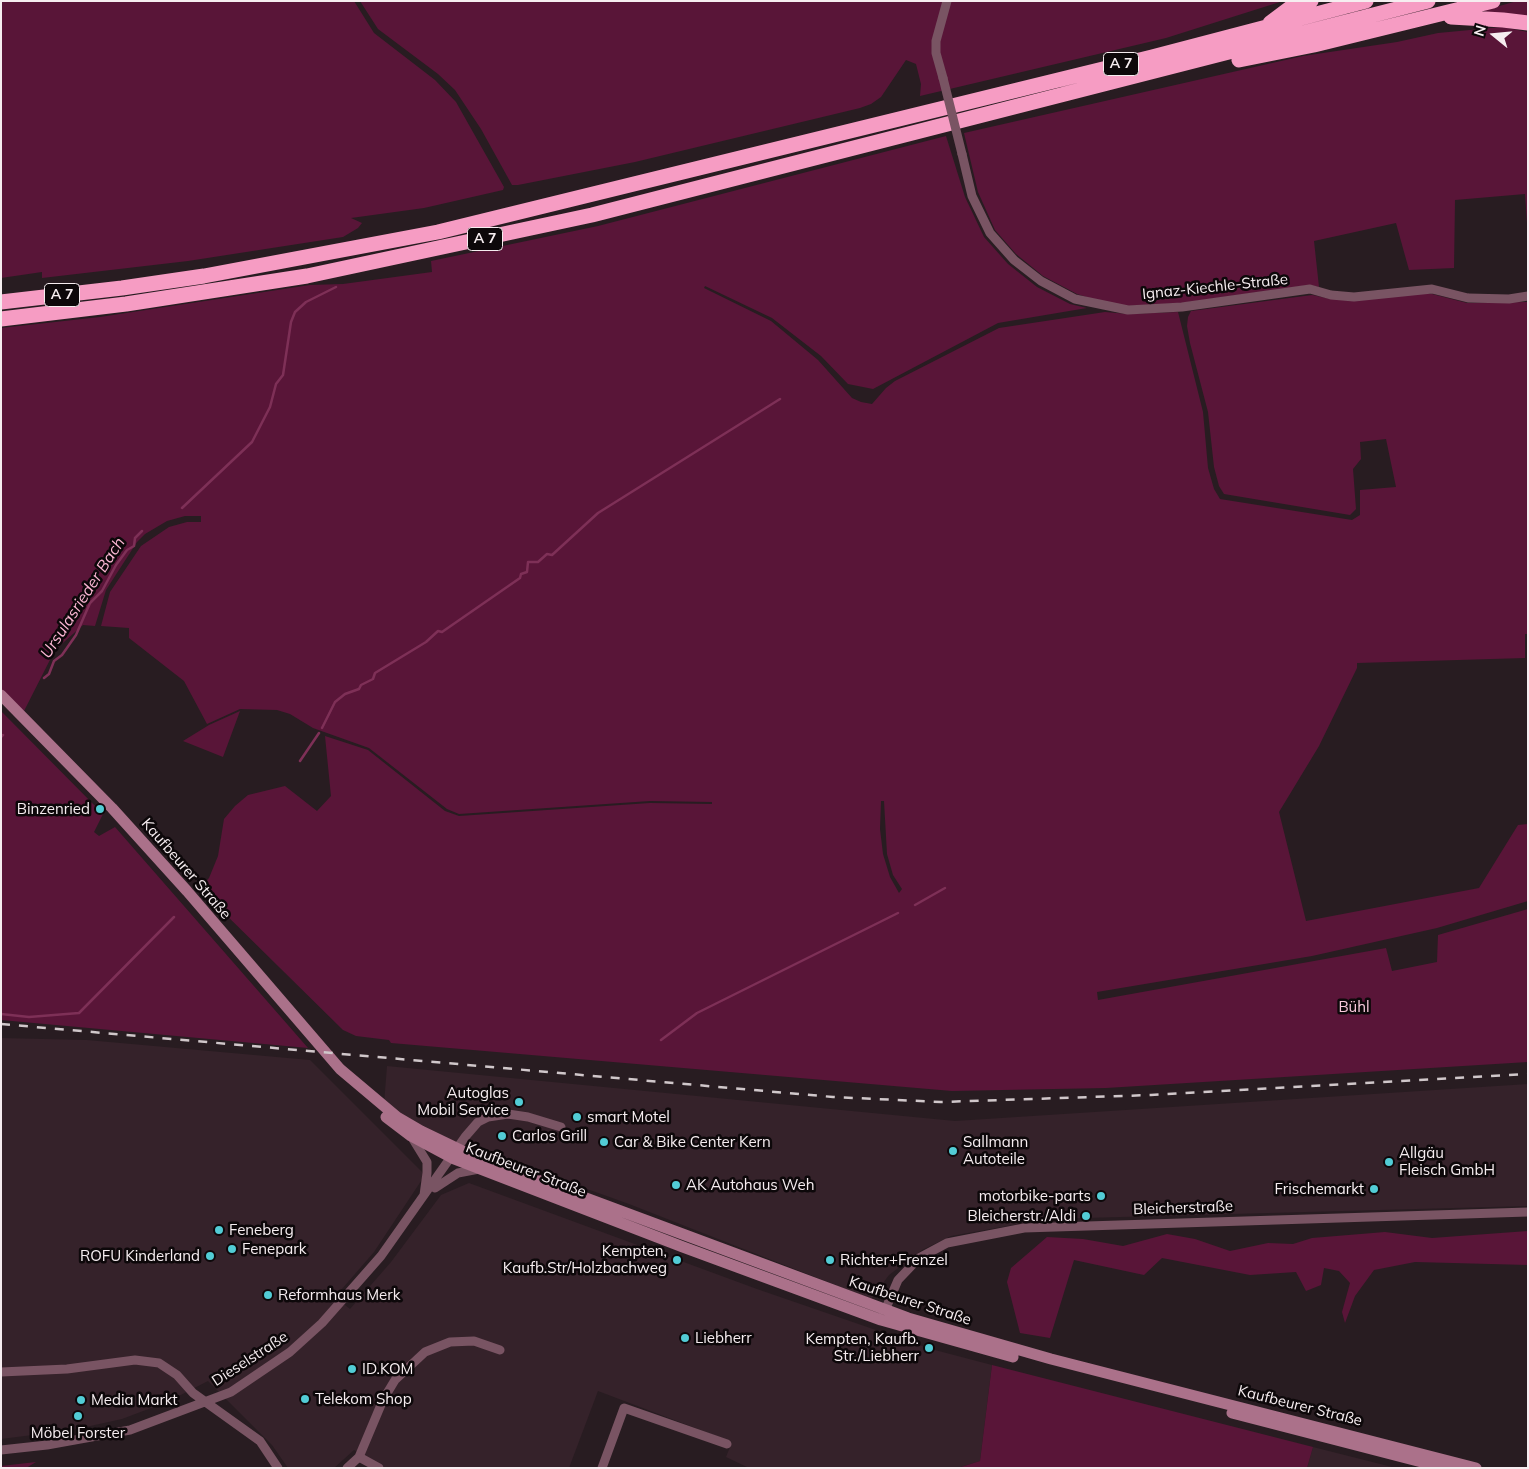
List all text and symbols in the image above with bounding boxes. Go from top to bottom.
north arrow [1469,10,1519,60]
text: N [1470,23,1490,38]
road number: A 7 [1104,52,1138,76]
road number: A 7 [468,228,502,250]
street label: Ignaz-Kiechle-Straße [1141,270,1289,304]
road number: A 7 [44,284,80,306]
water label: Ursulasrieder Bach [37,534,129,662]
place label: Binzenried [17,800,90,818]
marker: Binzenried [94,803,106,815]
street label: Kaufbeurer Straße [137,815,235,923]
park label: Bühl [1338,998,1370,1016]
place label: Autoglas Mobil Service [417,1084,509,1119]
marker: Autoglas Mobil Service [513,1096,525,1108]
place label: smart Motel [587,1108,670,1126]
marker: smart Motel [571,1111,583,1123]
place label: Carlos Grill [512,1127,587,1145]
marker: Carlos Grill [496,1130,508,1142]
place label: Car & Bike Center Kern [614,1133,771,1151]
place label: Sallmann Autoteile [963,1133,1028,1168]
marker: Car & Bike Center Kern [598,1136,610,1148]
street label: Kaufbeurer Straße [463,1139,589,1201]
place label: Allgäu Fleisch GmbH [1399,1144,1495,1179]
marker: Sallmann Autoteile [947,1145,959,1157]
marker: Allgäu Fleisch GmbH [1383,1156,1395,1168]
place label: AK Autohaus Weh [686,1176,814,1194]
marker: AK Autohaus Weh [670,1179,682,1191]
place label: Frischemarkt [1274,1180,1364,1198]
marker: Frischemarkt [1368,1183,1380,1195]
place label: motorbike-parts [979,1187,1091,1205]
marker: motorbike-parts [1095,1190,1107,1202]
street label: Bleicherstraße [1133,1197,1233,1219]
place label: Bleicherstr./Aldi [967,1207,1076,1225]
marker: Bleicherstr./Aldi [1080,1210,1092,1222]
place label: Feneberg [229,1221,294,1239]
marker: Feneberg [213,1224,225,1236]
place label: Fenepark [242,1240,306,1258]
place label: Kempten, Kaufb.Str/Holzbachweg [503,1242,667,1277]
marker: Fenepark [226,1243,238,1255]
place label: ROFU Kinderland [80,1247,200,1265]
marker: ROFU Kinderland [204,1250,216,1262]
place label: Richter+Frenzel [840,1251,948,1269]
marker: Kempten, Kaufb.Str/Holzbachweg [671,1254,683,1266]
marker: Richter+Frenzel [824,1254,836,1266]
street label: Kaufbeurer Straße [847,1273,973,1329]
place label: Reformhaus Merk [278,1286,400,1304]
marker: Reformhaus Merk [262,1289,274,1301]
street label: Dieselstraße [209,1328,291,1390]
place label: Liebherr [695,1329,752,1347]
place label: Kempten, Kaufb. Str./Liebherr [806,1330,919,1365]
marker: Liebherr [679,1332,691,1344]
marker: Kempten, Kaufb. Str./Liebherr [923,1342,935,1354]
place label: ID.KOM [362,1360,413,1378]
marker: ID.KOM [346,1363,358,1375]
street label: Kaufbeurer Straße [1236,1382,1364,1430]
place label: Telekom Shop [315,1390,412,1408]
place label: Media Markt [91,1391,178,1409]
marker: Telekom Shop [299,1393,311,1405]
marker: Media Markt [75,1394,87,1406]
marker: Möbel Forster [72,1410,84,1422]
place label: Möbel Forster [31,1424,125,1442]

